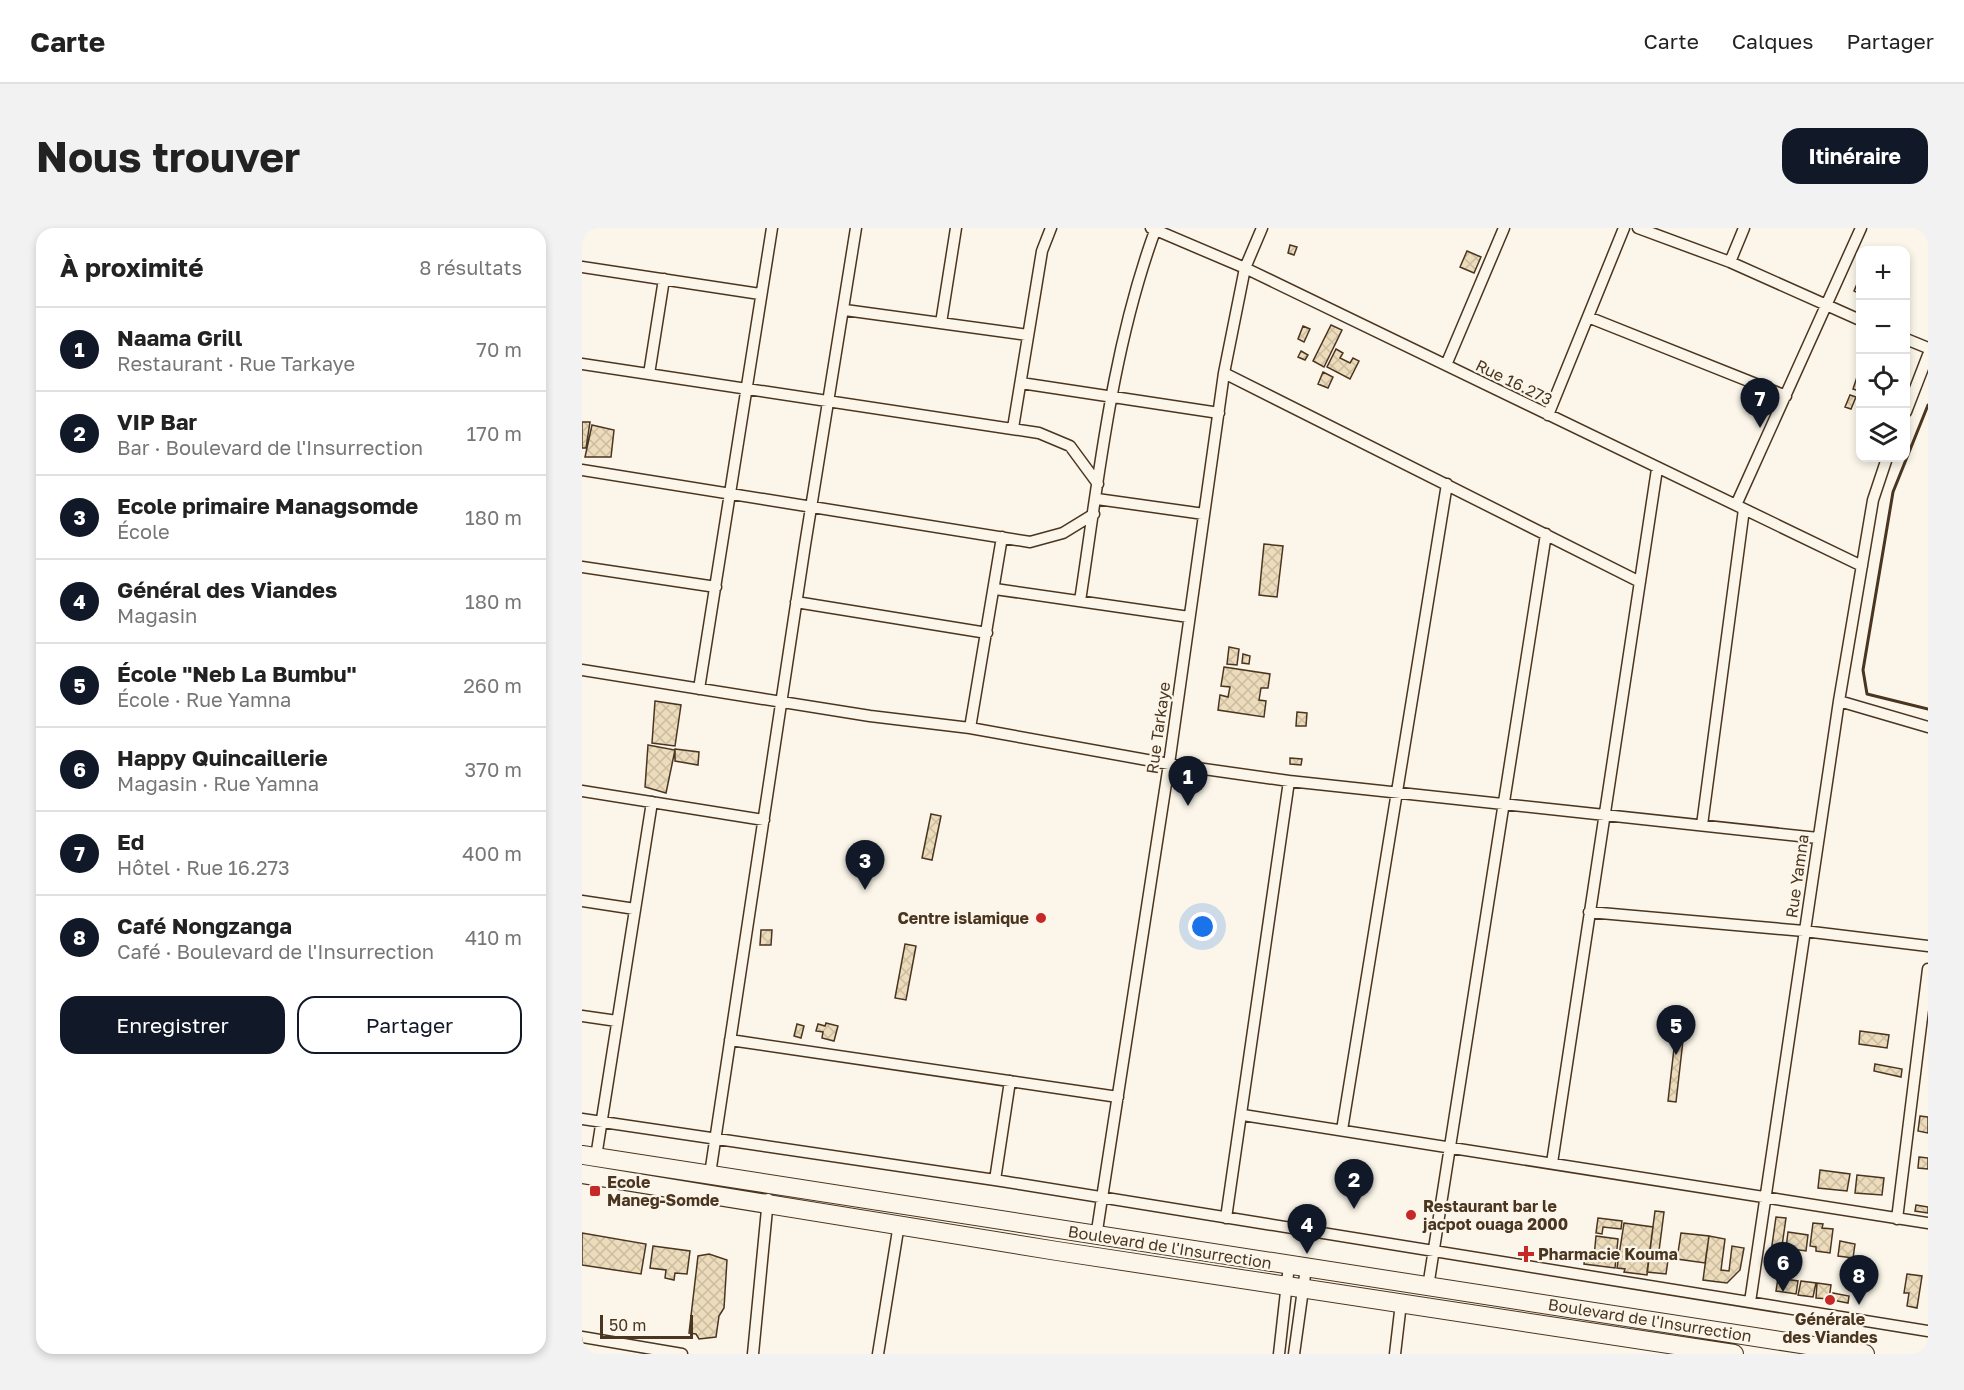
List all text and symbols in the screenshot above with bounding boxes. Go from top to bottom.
text: Carte [30,25,105,58]
text: Carte [1643,28,1699,54]
text: Calques [1732,28,1813,54]
text: Partager [1846,28,1934,54]
button: Itinéraire [1782,128,1928,184]
text: Nous trouver [36,131,300,181]
map controls [1856,246,1910,462]
button: + [1856,246,1910,300]
text: À proximité [60,252,204,283]
text: 8 résultats [419,255,522,279]
button: − [1856,300,1910,354]
text: Naama Grill [117,324,242,351]
text: 1 [74,337,85,361]
text: 70 m [476,337,522,361]
text: Restaurant · Rue Tarkaye [117,351,355,375]
button: locate [1856,354,1910,408]
street label: Rue 16.273 [1472,355,1556,409]
pin: 7 [1740,378,1780,428]
text: VIP Bar [117,408,197,435]
button: layers [1856,408,1910,462]
text: 2 [73,421,86,445]
text: 170 m [467,421,522,445]
text: Bar · Boulevard de l'Insurrection [117,435,423,459]
text: Ecole primaire Managsomde [117,492,418,519]
text: 3 [73,505,86,529]
text: 180 m [465,505,522,529]
text: École [117,519,170,543]
text: Général des Viandes [117,576,337,603]
text: 4 [73,589,86,613]
text: 180 m [465,589,522,613]
text: Magasin [117,603,197,627]
text: École "Neb La Bumbu" [117,660,357,687]
text: 5 [73,673,86,697]
text: 260 m [463,673,522,697]
street label: Rue Tarkaye [1142,681,1174,775]
text: École · Rue Yamna [117,687,291,711]
text: Happy Quincaillerie [117,744,328,771]
pin: 1 [1168,756,1208,806]
text: 6 [73,757,86,781]
text: 370 m [465,757,522,781]
text: Magasin · Rue Yamna [117,771,319,795]
text: Ed [117,828,144,855]
street label: Rue Yamna [1781,833,1813,919]
pin: 3 [846,840,884,890]
text: 7 [74,841,85,865]
text: 400 m [462,841,522,865]
text: Hôtel · Rue 16.273 [117,855,290,879]
place label: Centre islamique [898,908,1029,928]
marker: Centre islamique [1034,911,1048,925]
text: Café Nongzanga [117,912,292,939]
your location [1188,912,1217,941]
text: 8 [73,925,86,949]
text: 410 m [465,925,522,949]
text: Café · Boulevard de l'Insurrection [117,939,434,963]
button: Enregistrer [60,996,285,1054]
button: Partager [297,996,522,1054]
pin: 5 [1656,1006,1696,1055]
pin: 2 [1334,1160,1374,1209]
place label: Ecole Maneg-Somde [607,1172,719,1210]
marker: Ecole Maneg-Somde [588,1184,602,1198]
place label: Restaurant bar le jacpot ouaga 2000 [1422,1196,1568,1234]
pin: 4 [1288,1204,1326,1254]
marker: Restaurant bar le jacpot ouaga 2000 [1404,1208,1418,1222]
street label: Boulevard de l'Insurrection [1067,1221,1273,1273]
pin: 6 [1764,1242,1802,1292]
place label: Pharmacie Kouma [1538,1244,1678,1264]
marker: Pharmacie Kouma [1519,1247,1533,1261]
pin: 8 [1840,1256,1878,1305]
marker: Générale des Viandes [1823,1293,1837,1307]
street label: Boulevard de l'Insurrection [1547,1294,1753,1346]
place label: Générale des Viandes [1782,1309,1878,1347]
scale bar [600,1312,693,1340]
text: 50 m [609,1315,646,1335]

